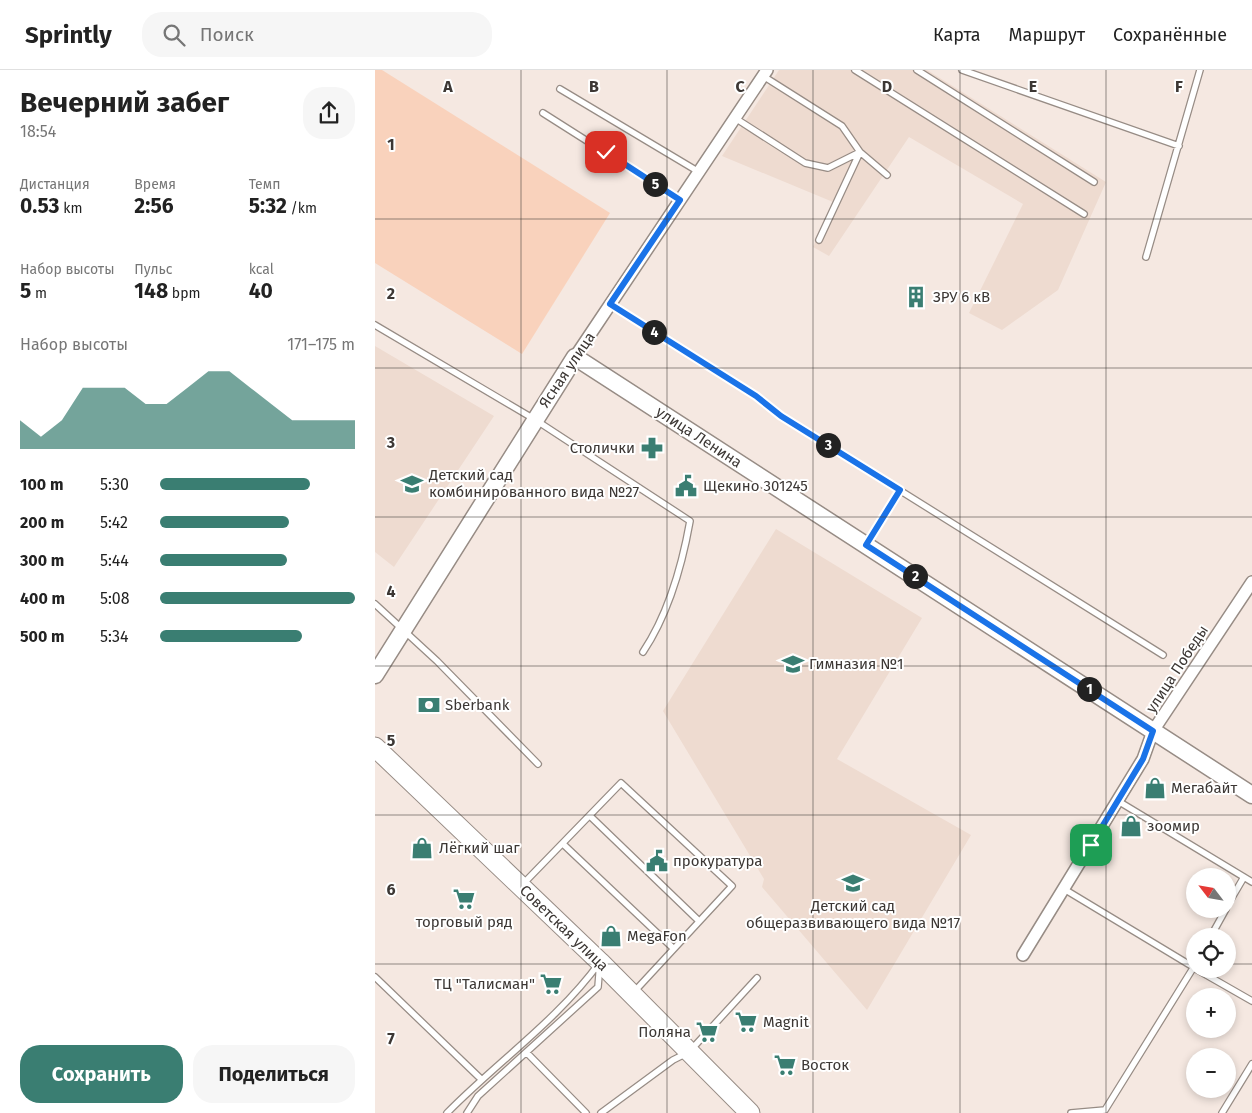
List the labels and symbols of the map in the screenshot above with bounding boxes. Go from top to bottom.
text: A [442,77,453,96]
text: B [589,77,599,96]
text: C [735,77,745,96]
text: D [882,77,892,96]
text: E [1029,77,1037,96]
text: F [1175,77,1183,96]
pin [585,131,627,173]
text: 1 [387,135,395,154]
pin: 5 [643,172,667,196]
text: 2 [387,284,395,303]
building icon: ЗРУ 6 кВ [903,284,929,310]
place label: ЗРУ 6 кВ [933,288,990,306]
pin: 4 [641,320,667,344]
street label: Ясная улица [535,329,599,411]
street label: улица Ленина [653,403,745,471]
pin: 3 [815,432,841,458]
text: 3 [386,433,395,452]
pharmacy icon: Столички [639,435,665,461]
place label: Столички [570,439,635,457]
place label: Детский сад комбинированного вида №27 [428,466,640,501]
school or university icon: Детский сад комбинированного вида №27 [399,471,425,497]
public building icon: Щекино 301245 [673,473,699,499]
place label: Щекино 301245 [703,477,808,495]
pin: 2 [903,564,927,588]
text: 4 [386,582,396,601]
street label: улица Победы [1142,622,1212,716]
school or university icon: Гимназия №1 [780,651,806,677]
place label: Гимназия №1 [809,655,904,673]
pin: 1 [1077,676,1101,702]
bank icon: Sberbank [416,692,442,718]
place label: Sberbank [445,696,510,714]
text: 5 [387,731,396,750]
shop icon: Мегабайт [1142,775,1168,801]
place label: Мегабайт [1171,779,1238,797]
shop icon: зоомир [1118,813,1144,839]
place label: зоомир [1147,817,1200,835]
pin [1070,824,1112,866]
shop icon: Лёгкий шаг [409,835,435,861]
place label: Лёгкий шаг [439,839,520,857]
public building icon: прокуратура [644,848,670,874]
place label: прокуратура [673,852,762,870]
north arrow [1186,868,1236,918]
school or university icon: Детский сад общеразвивающего вида №17 [840,870,866,896]
text: 6 [386,880,396,899]
street label: Советская улица [516,881,612,975]
supermarket icon: торговый ряд [451,886,477,912]
place label: Детский сад общеразвивающего вида №17 [746,897,960,932]
place label: торговый ряд [416,913,512,931]
shop icon: MegaFon [598,923,624,949]
place label: MegaFon [627,927,687,945]
supermarket icon: ТЦ "Талисман" [538,971,564,997]
place label: ТЦ "Талисман" [434,975,535,993]
supermarket icon: Magnit [733,1009,759,1035]
place label: Magnit [763,1013,810,1031]
supermarket icon: Поляна [694,1019,720,1045]
place label: Поляна [638,1023,691,1041]
text: 7 [387,1029,395,1048]
supermarket icon: Восток [772,1052,798,1078]
place label: Восток [801,1056,849,1074]

